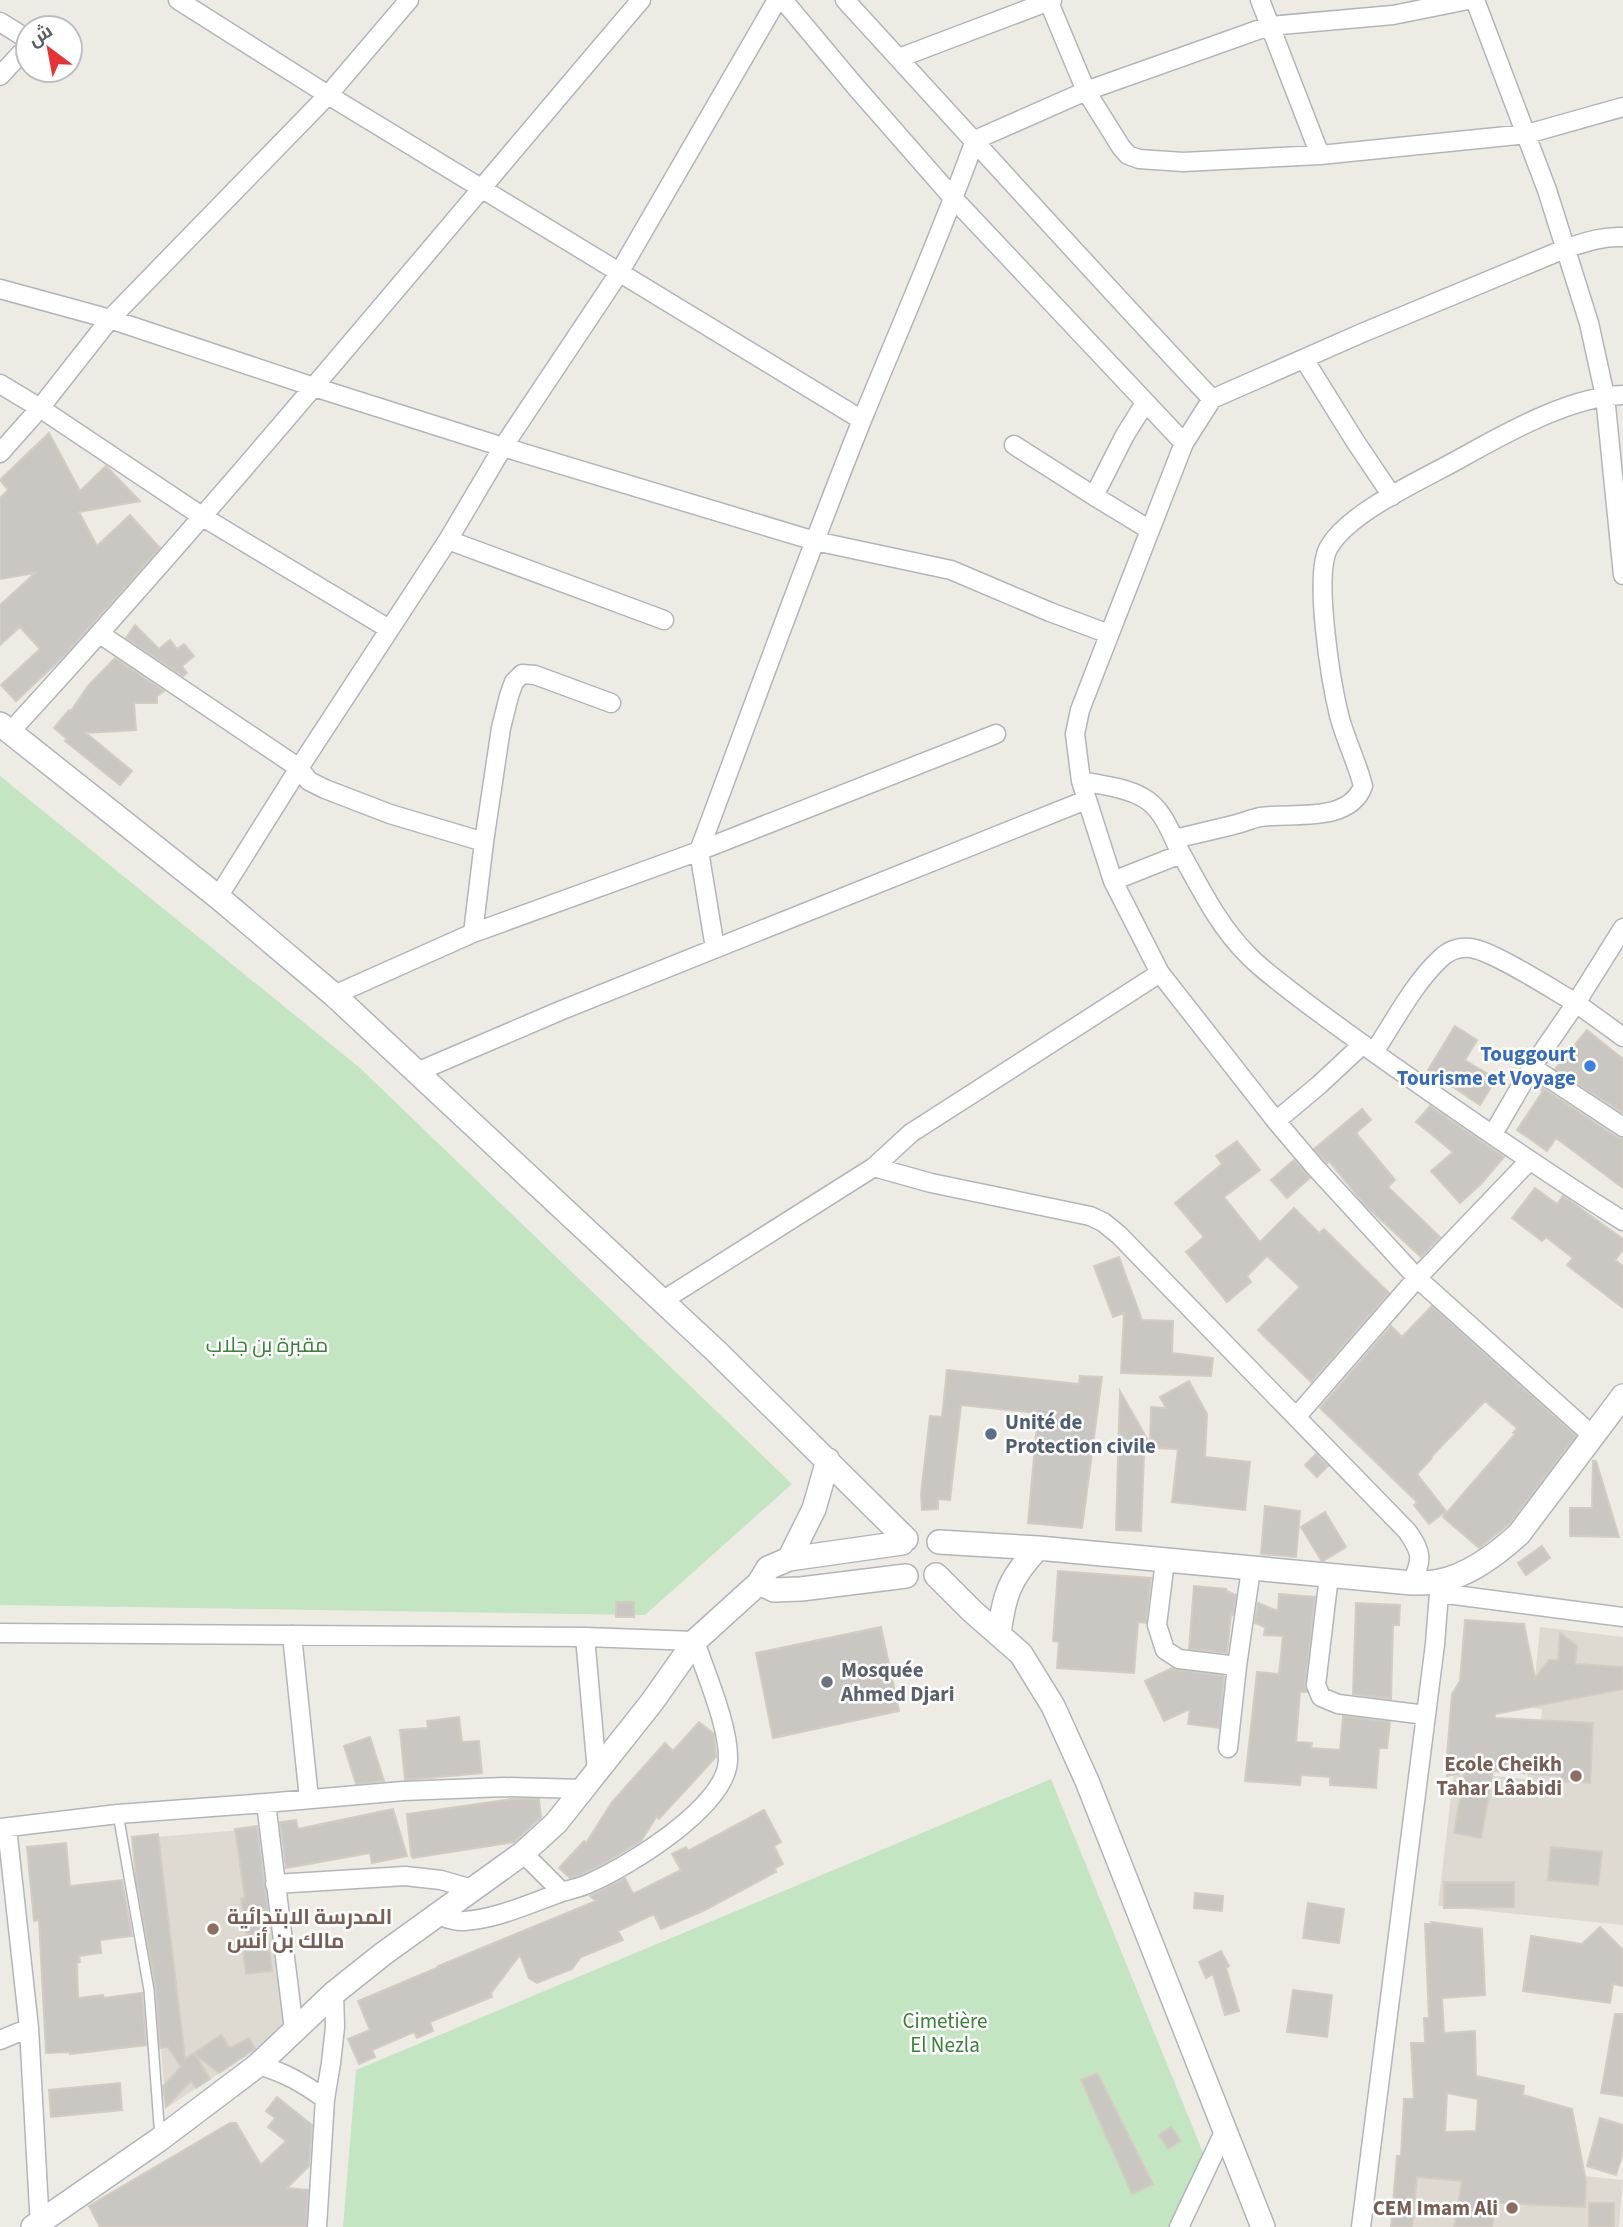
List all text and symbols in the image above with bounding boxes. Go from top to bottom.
north arrow [14,14,84,84]
text: ش [23,18,58,54]
place label: Touggourt Tourisme et Voyage [1397,1039,1576,1093]
marker: Touggourt Tourisme et Voyage [1582,1058,1598,1074]
park label: مقبرة بن جلاب [206,1330,328,1360]
place label: Unité de Protection civile [1005,1407,1156,1461]
marker: Unité de Protection civile [983,1426,999,1442]
place label: Mosquée Ahmed Djari [840,1655,955,1709]
marker: Mosquée Ahmed Djari [819,1674,835,1690]
place label: Ecole Cheikh Tahar Lâabidi [1436,1749,1562,1803]
marker: Ecole Cheikh Tahar Lâabidi [1568,1768,1584,1784]
place label: المدرسة الابتدائية مالك بن أنس [227,1902,392,1956]
marker: المدرسة الابتدائية مالك بن أنس [205,1921,221,1937]
park label: Cimetière El Nezla [903,2006,987,2060]
place label: CEM Imam Ali [1373,2193,1498,2223]
marker: CEM Imam Ali [1504,2200,1520,2216]

